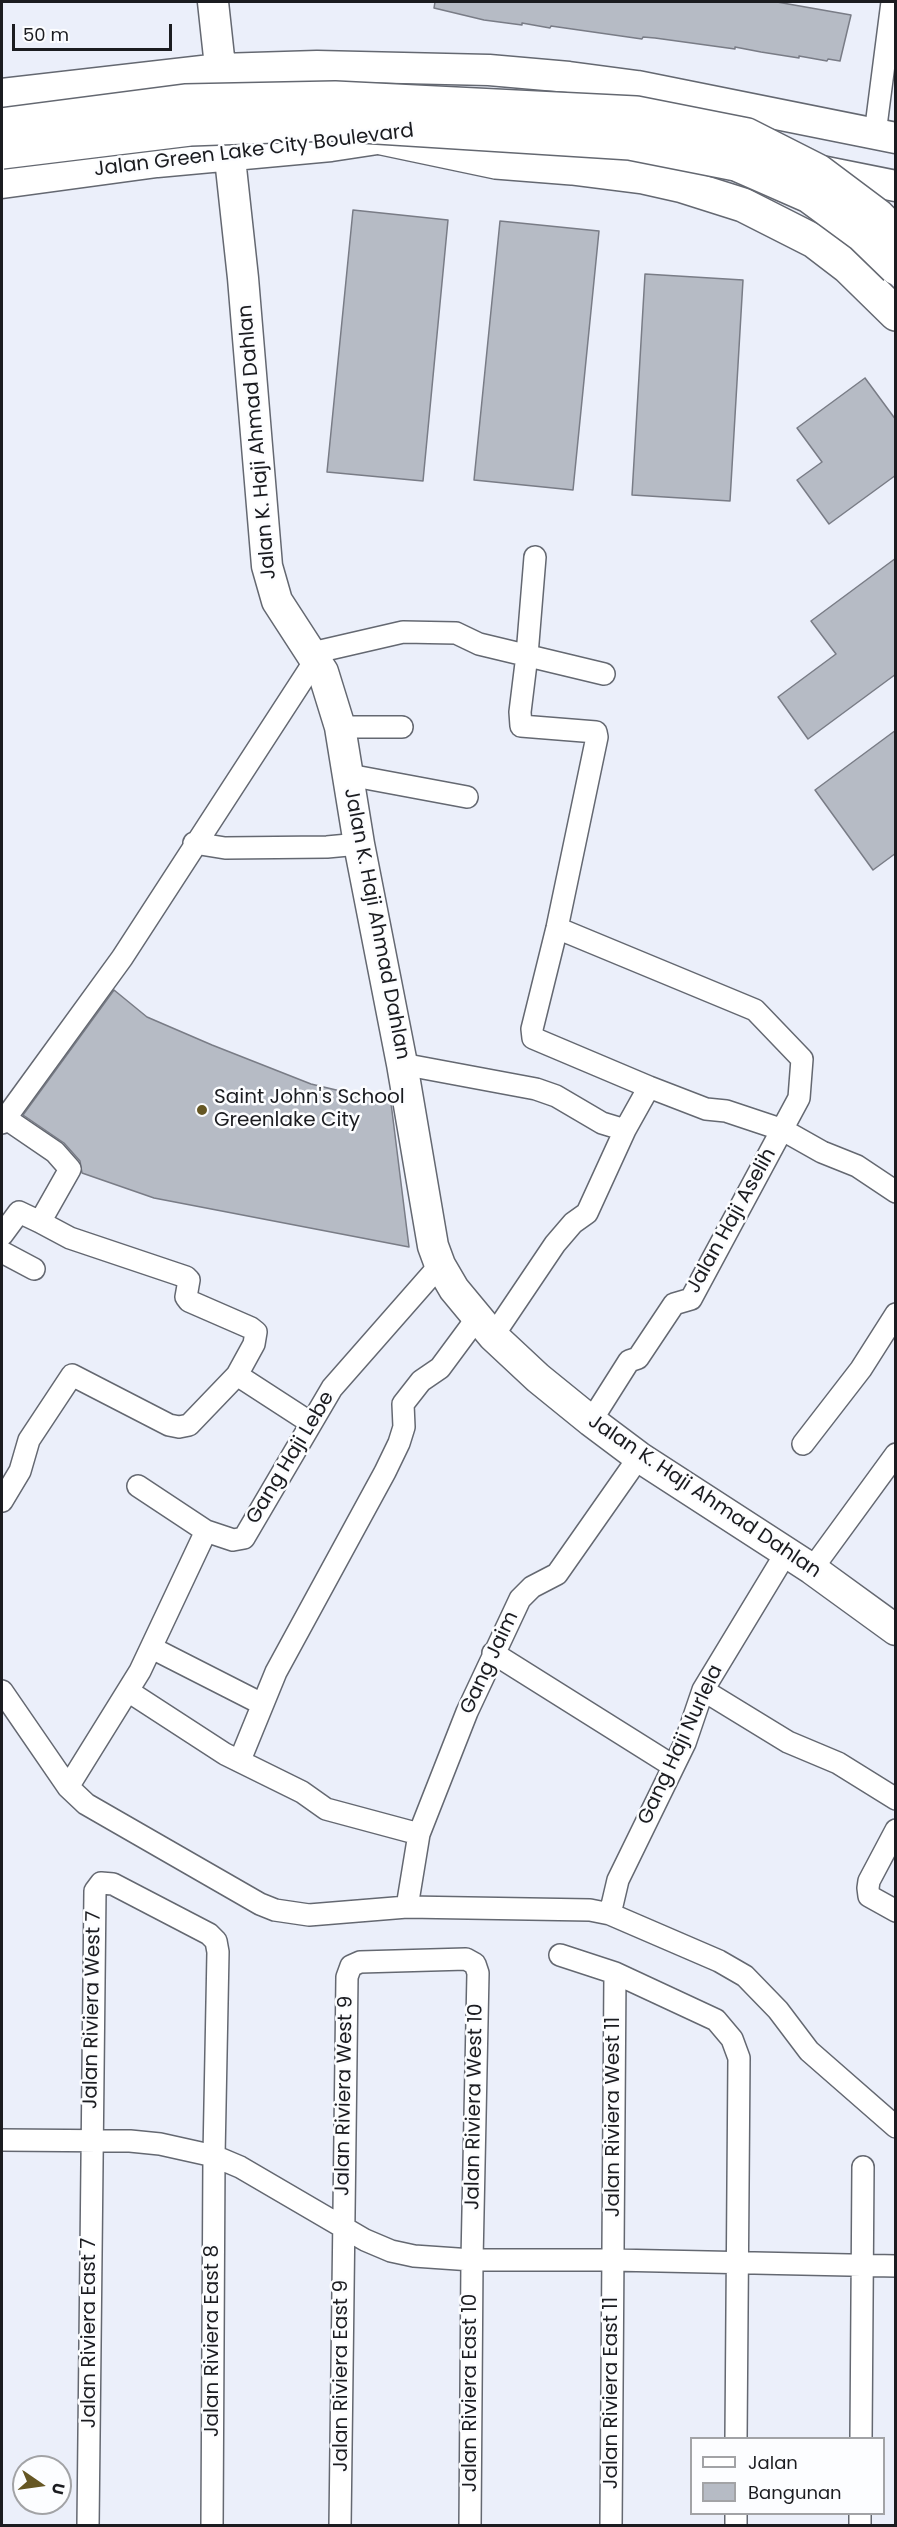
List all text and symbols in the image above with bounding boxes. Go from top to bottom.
scale bar [15,12,176,50]
text: 50 m [23,22,69,47]
street label: Jalan Green Lake City Boulevard [93,119,415,183]
street label: Jalan K. Haji Ahmad Dahlan [234,304,282,580]
street label: Jalan K. Haji Ahmad Dahlan [338,786,414,1062]
place label: Saint John's School Greenlake City [214,1086,405,1133]
marker: Saint John's School Greenlake City [195,1103,209,1117]
street label: Jalan Haji Aselih [682,1144,782,1298]
street label: Gang Haji Lebe [242,1387,340,1529]
street label: Jalan K. Haji Ahmad Dahlan [583,1410,825,1584]
street label: Gang Jaim [456,1608,524,1718]
street label: Gang Haji Nurlela [633,1661,729,1829]
street label: Jalan Riviera West 7 [79,1911,107,2109]
street label: Jalan Riviera West 9 [331,1996,359,2196]
street label: Jalan Riviera West 10 [461,2004,489,2210]
street label: Jalan Riviera West 11 [602,2017,626,2217]
street label: Jalan Riviera East 7 [78,2238,102,2428]
street label: Jalan Riviera East 8 [201,2245,225,2437]
street label: Jalan Riviera East 9 [330,2280,354,2472]
street label: Jalan Riviera East 10 [459,2294,483,2492]
street label: Jalan Riviera East 11 [600,2297,624,2489]
legend [690,2437,885,2515]
text: Jalan [748,2450,798,2475]
north arrow [12,2455,72,2515]
text: Bangunan [748,2480,842,2505]
text: U [46,2481,71,2497]

